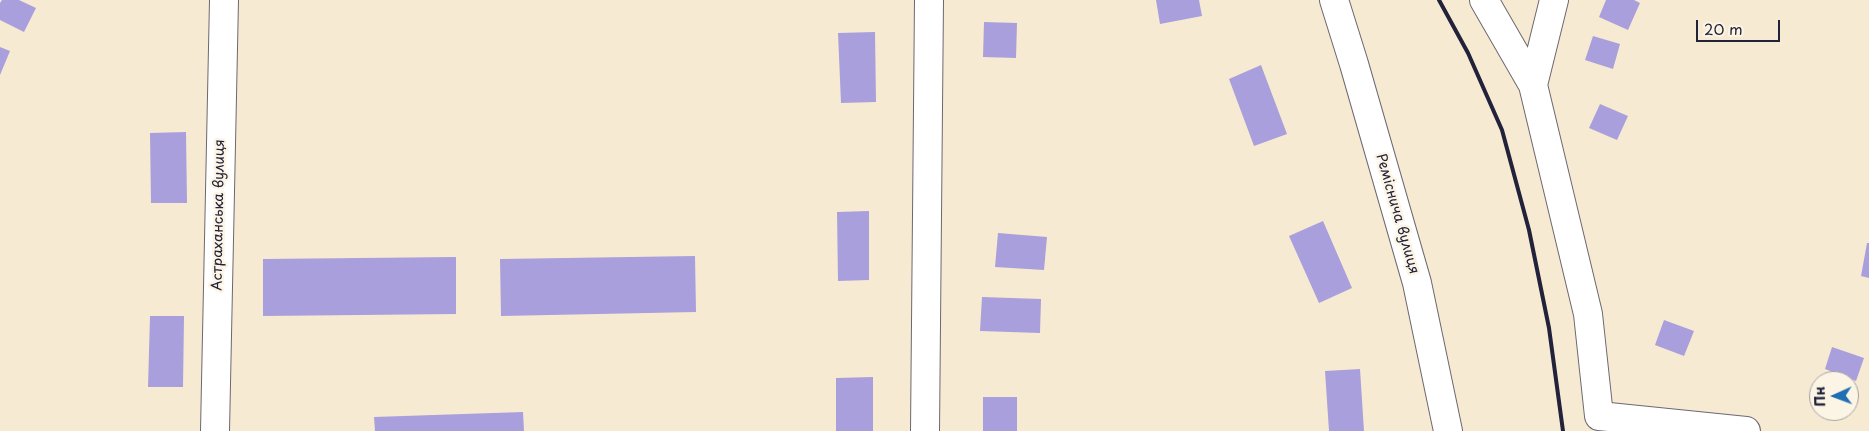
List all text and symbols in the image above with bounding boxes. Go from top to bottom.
scale bar [1699,10,1783,42]
text: 20 m [1704,17,1743,40]
street label: Астраханська вулиця [209,139,229,291]
street label: Реміснича вулиця [1372,152,1422,276]
north arrow [1809,371,1859,421]
text: Пн [1809,386,1830,407]

